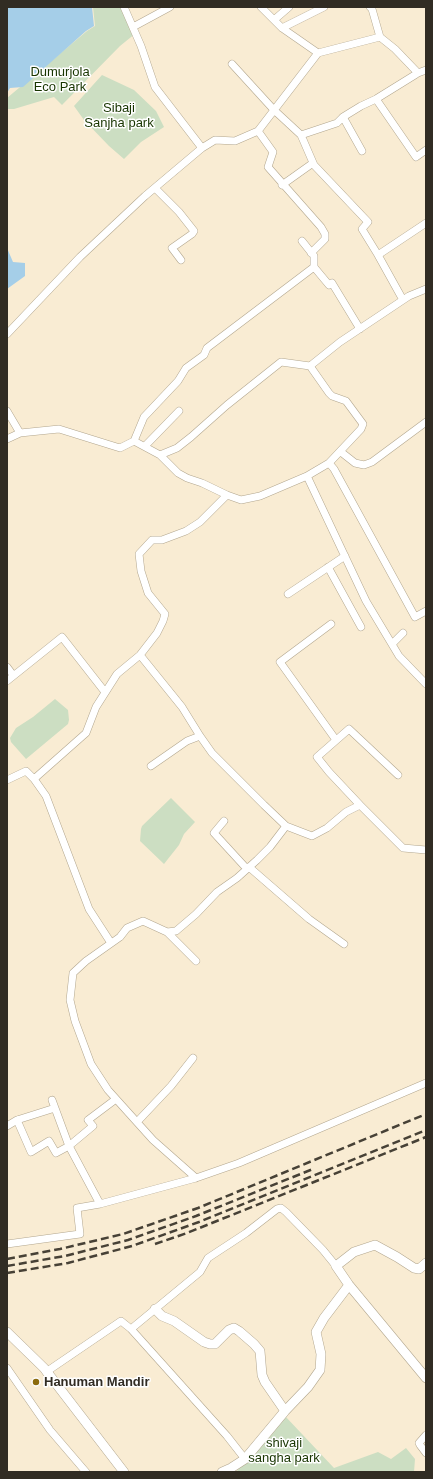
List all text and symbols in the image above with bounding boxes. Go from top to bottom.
park label: Dumurjola Eco Park [30,64,90,95]
park label: Sibaji Sanjha park [84,100,154,131]
place label: Hanuman Mandir [44,1374,149,1390]
marker: Hanuman Mandir [31,1377,41,1387]
park label: shivaji sangha park [248,1435,320,1466]

